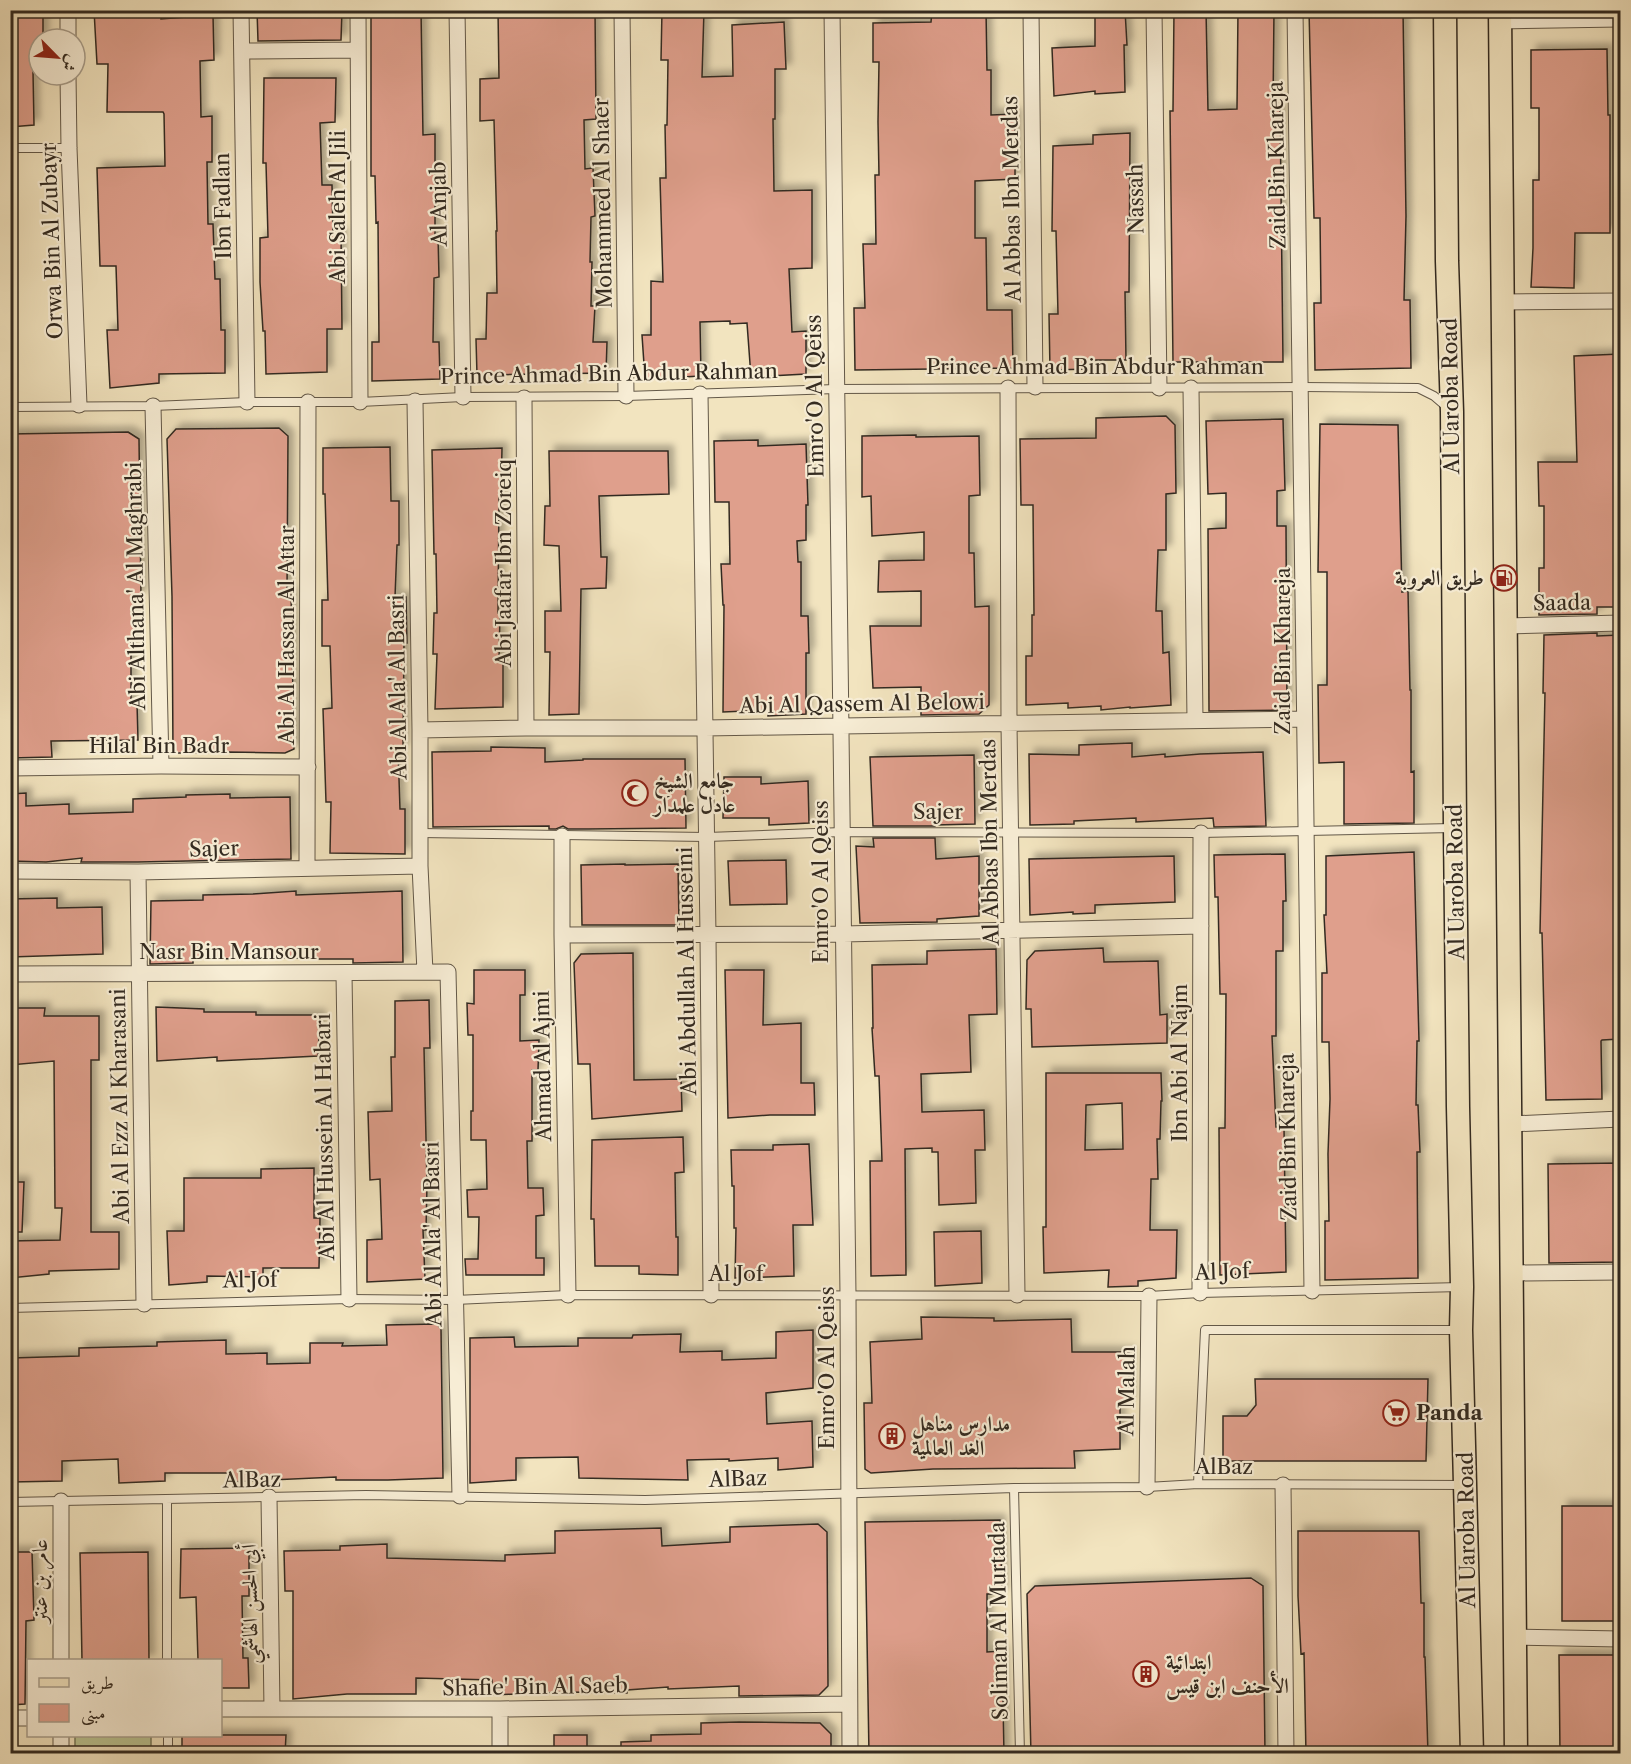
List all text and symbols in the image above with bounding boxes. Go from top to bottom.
north arrow [27,27,87,87]
text: ش [58,52,83,75]
street label: Zaid Bin Khareja [1263,80,1290,249]
street label: Al Abbas Ibn Merdas [997,95,1026,304]
street label: Mohammed Al Shaer [588,97,617,309]
street label: Abi Saleh Al Jili [325,130,350,285]
street label: Orwa Bin Al Zubayr [36,142,67,340]
street label: Ibn Fadlan [209,153,236,259]
street label: Al Anjab [425,161,452,248]
street label: Nassah [1122,164,1149,234]
street label: Emro'O Al Qeiss [801,314,828,478]
street label: Al Uaroba Road [1437,317,1464,475]
street label: Prince Ahmad Bin Abdur Rahman [926,354,1264,379]
street label: Prince Ahmad Bin Abdur Rahman [440,358,778,389]
street label: Abi Jaafar Ibn Zoreiq [491,459,516,668]
street label: Abi Althana' Al Maghrabi [121,462,150,711]
street label: Abi Al Hassan Al Attar [274,525,299,746]
fuel station icon: طريق العروبة [1489,563,1519,593]
place label: طريق العروبة [1395,565,1484,592]
street label: Zaid Bin Khareja [1270,566,1295,735]
street label: Saada [1533,589,1592,616]
street label: Abi Al Ala' Al Basri [383,594,412,781]
street label: Abi Al Qassem Al Belowi [738,689,985,718]
street label: Hilal Bin Badr [89,733,229,758]
street label: Al Abbas Ibn Merdas [975,738,1004,947]
place label: جامع الشيخ عادل علمدار [652,768,735,818]
mosque icon: جامع الشيخ عادل علمدار [620,778,650,808]
street label: Sajer [913,799,963,824]
street label: Emro'O Al Qeiss [808,800,833,964]
street label: Al Uaroba Road [1442,803,1469,961]
street label: Sajer [188,835,240,862]
street label: Abi Abdullah Al Husseini [672,846,701,1097]
street label: Nasr Bin Mansour [139,939,319,964]
street label: Ibn Abi Al Najm [1167,983,1192,1142]
street label: Abi Al Ezz Al Kharasani [105,988,134,1225]
street label: Ahmad Al Ajmi [529,990,556,1143]
street label: Abi Al Hussein Al Habari [310,1013,339,1262]
street label: Zaid Bin Khareja [1274,1052,1301,1221]
street label: Abi Al Ala' Al Basri [418,1141,447,1328]
street label: Al Jof [1193,1258,1252,1285]
street label: Al Jof [708,1261,766,1286]
street label: Al Jof [221,1266,280,1292]
street label: Emro'O Al Qeiss [814,1286,839,1450]
street label: Al Malah [1113,1346,1140,1437]
supermarket icon: Panda [1381,1398,1411,1428]
place label: Panda [1416,1400,1484,1425]
place label: مدارس مناهل الغد العالمية [912,1411,1010,1460]
building icon: مدارس مناهل الغد العالمية [877,1421,907,1451]
street label: Al Uaroba Road [1453,1451,1480,1609]
street label: AlBaz [1194,1454,1253,1479]
street label: AlBaz [707,1465,768,1492]
street label: AlBaz [222,1466,281,1493]
street label: Soliman Al Murtada [984,1520,1013,1721]
street label: عامر بن عنتر [27,1539,55,1625]
street label: أبي الحسن الهاشمي [234,1543,271,1664]
place label: ابتدائية الأحنف ابن قيس [1166,1649,1289,1700]
legend [27,1659,222,1737]
building icon: ابتدائية الأحنف ابن قيس [1131,1659,1161,1689]
text: طريق [81,1672,114,1695]
street label: Shafie' Bin Al Saeb [442,1672,628,1701]
text: مبنى [81,1702,106,1726]

